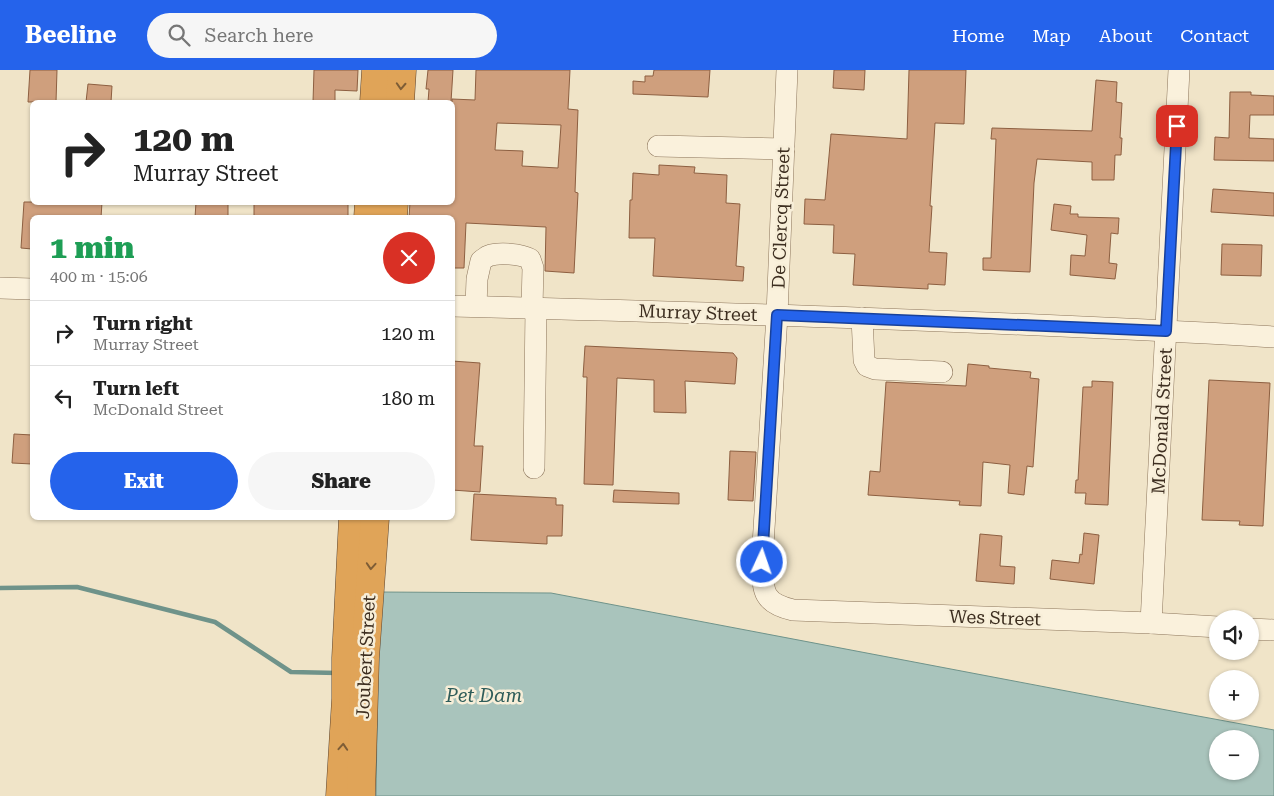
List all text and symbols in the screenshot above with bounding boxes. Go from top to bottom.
search box [147,13,497,58]
text: Beeline [25,21,117,49]
icon: search [165,21,193,49]
text: Search here [205,24,313,47]
text: Home [952,25,1004,46]
text: Map [1032,25,1071,46]
text: About [1099,25,1152,46]
text: Contact [1180,25,1249,46]
one-way arrow [396,83,407,91]
pin [1156,105,1198,147]
icon: arrive [1163,112,1191,140]
text: 120 m [133,119,234,160]
icon: right [50,120,115,185]
street label: De Clercq Street [768,147,793,289]
text: Murray Street [133,161,279,186]
text: 1 min [50,230,134,265]
button: close [383,232,435,284]
text: 400 m · 15:06 [50,267,148,286]
street label: Murray Street [638,300,758,325]
text: Turn right [93,312,193,335]
icon: right [50,319,78,347]
text: 120 m [381,322,435,345]
text: Murray Street [93,335,199,354]
street label: McDonald Street [1147,347,1176,495]
text: Turn left [93,377,179,400]
icon: left [50,384,78,412]
text: 180 m [381,387,435,410]
text: McDonald Street [93,400,223,419]
button: Exit [50,452,238,510]
button: Share [248,452,435,510]
position arrow [735,535,787,587]
one-way arrow [366,562,377,570]
street label: Joubert Street [352,594,379,720]
street label: Wes Street [949,605,1042,630]
map controls [1209,610,1259,780]
button: sound [1209,610,1259,660]
button: + [1209,670,1259,720]
water label: Pet Dam [445,684,523,707]
button: − [1209,730,1259,780]
one-way arrow [337,743,348,751]

